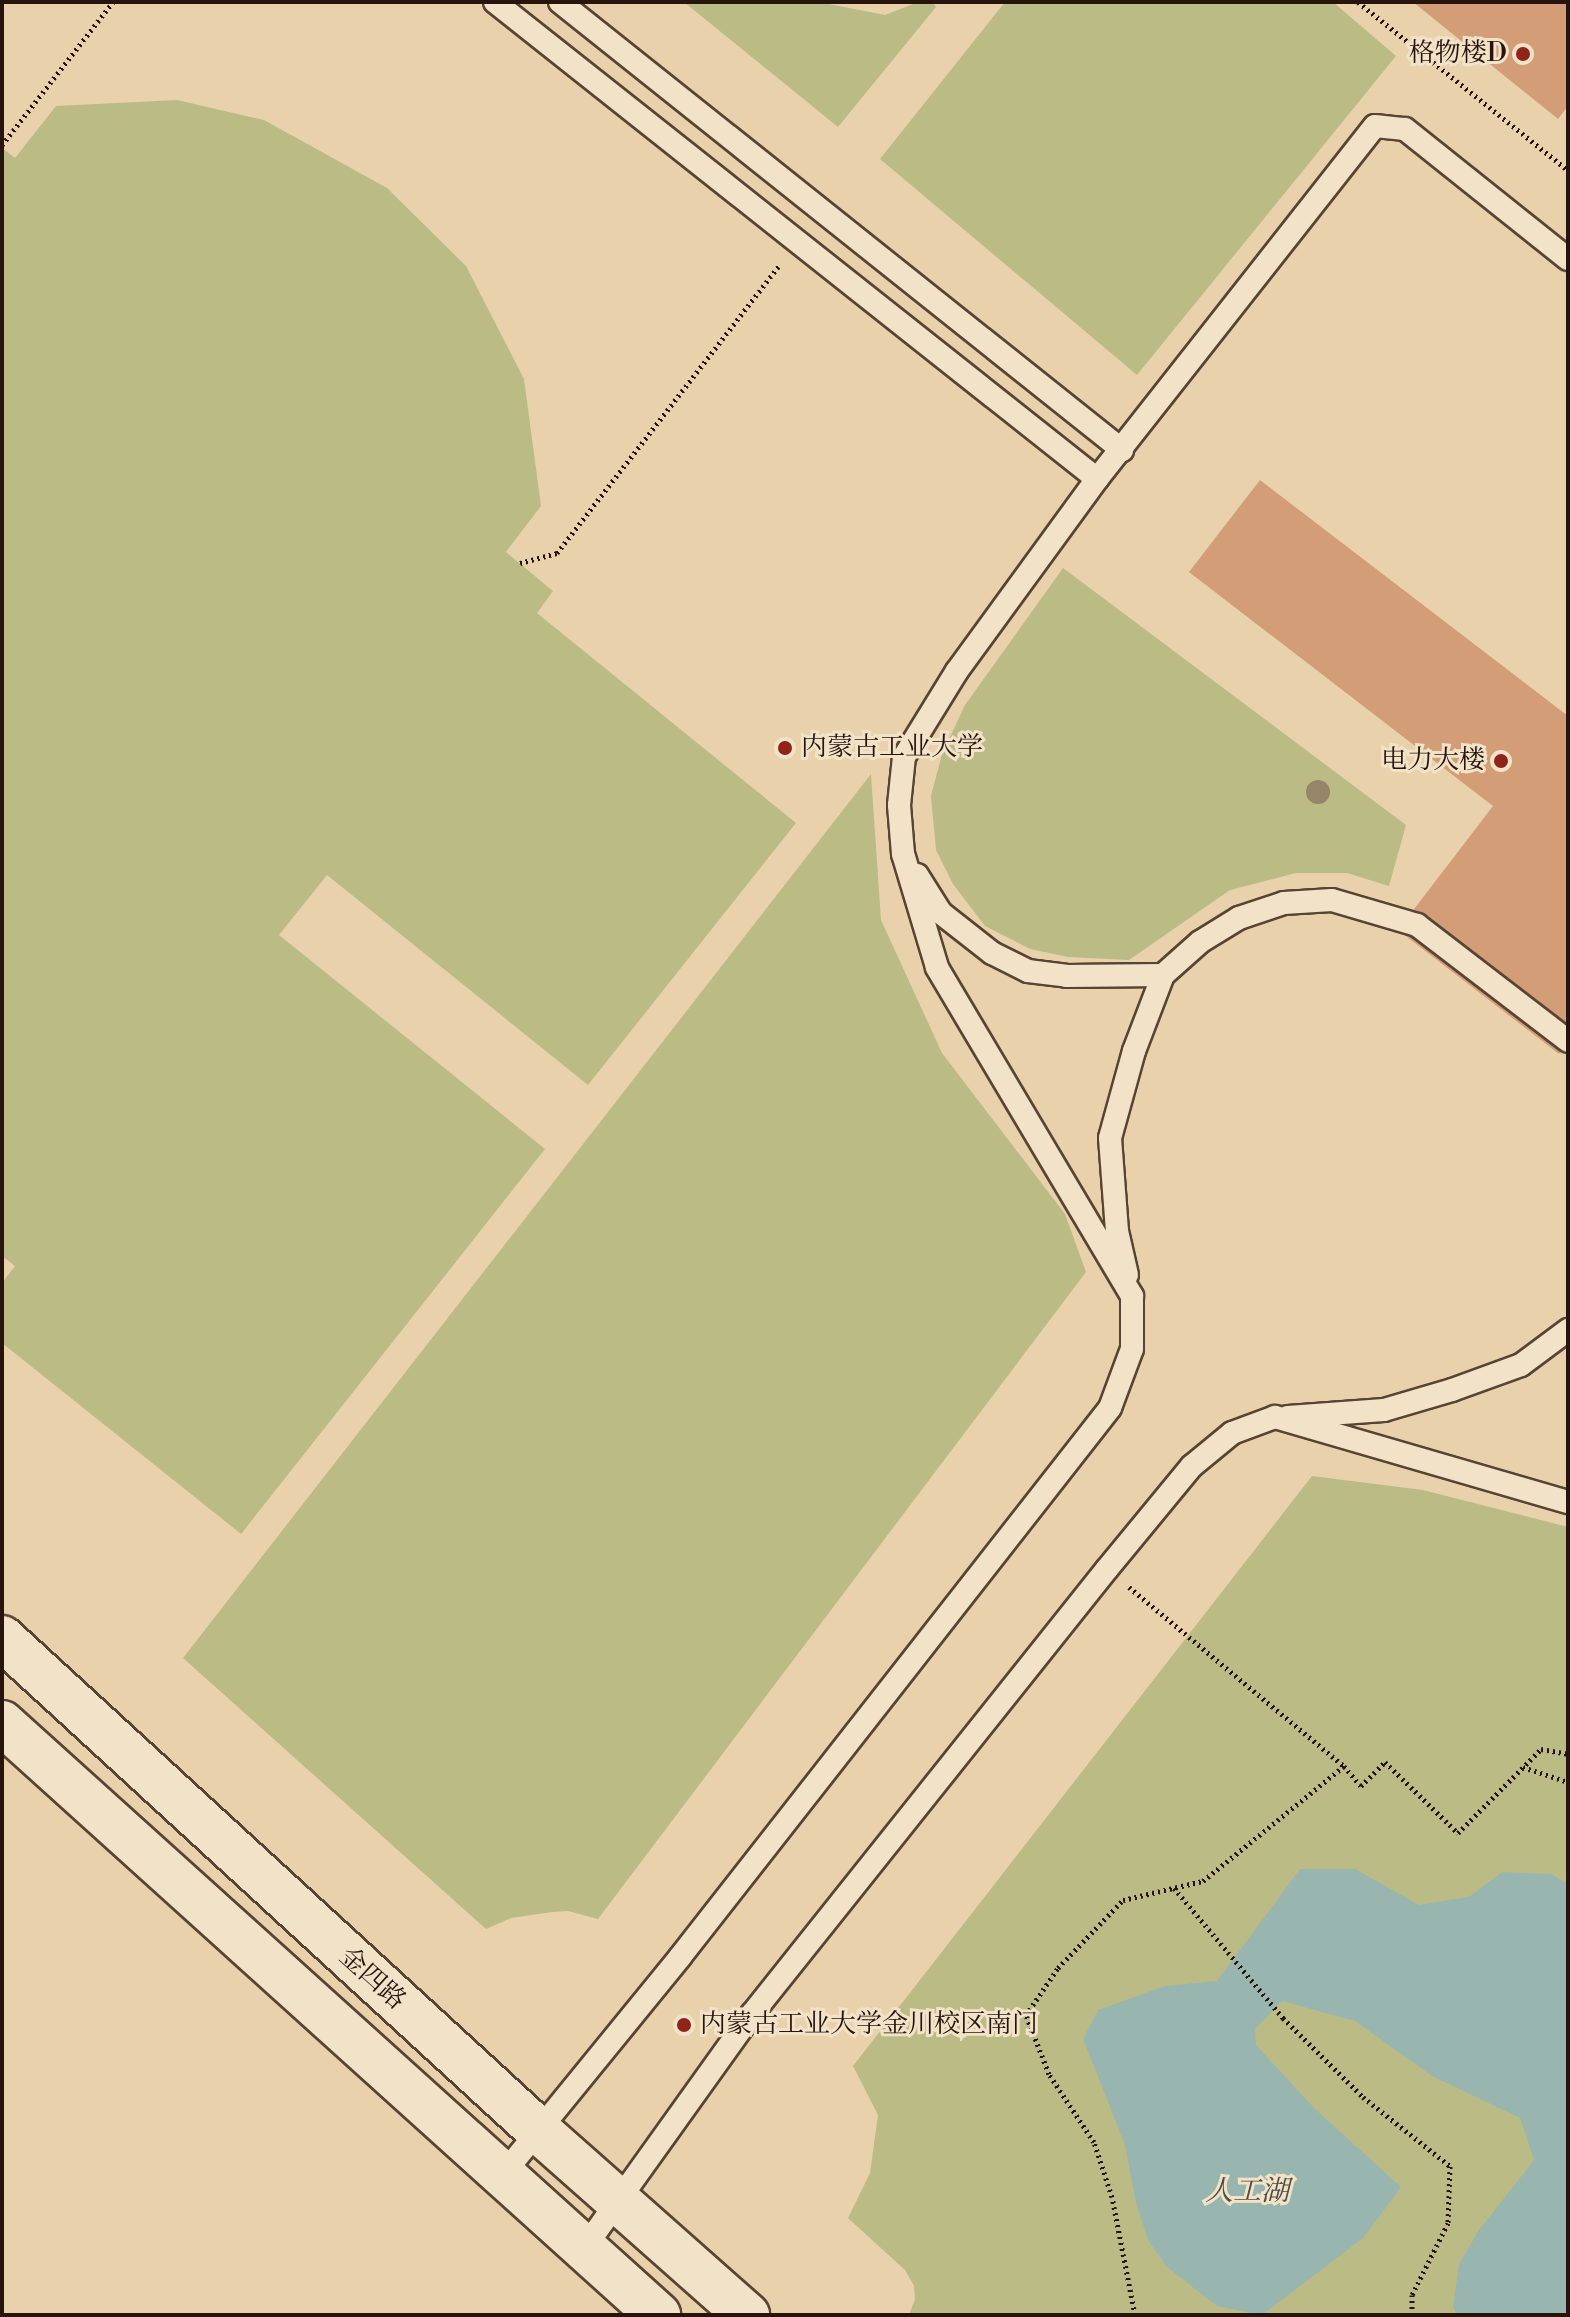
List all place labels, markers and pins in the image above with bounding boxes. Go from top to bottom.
place label: 格物楼D [1409,38,1507,70]
marker: 格物楼D [1514,45,1532,63]
place label: 内蒙古工业大学 [801,732,983,764]
marker: 内蒙古工业大学 [776,739,794,757]
place label: 电力大楼 [1381,745,1485,777]
marker: 电力大楼 [1492,752,1510,770]
place label: 内蒙古工业大学金川校区南门 [700,2009,1038,2041]
marker: 内蒙古工业大学金川校区南门 [675,2016,693,2034]

